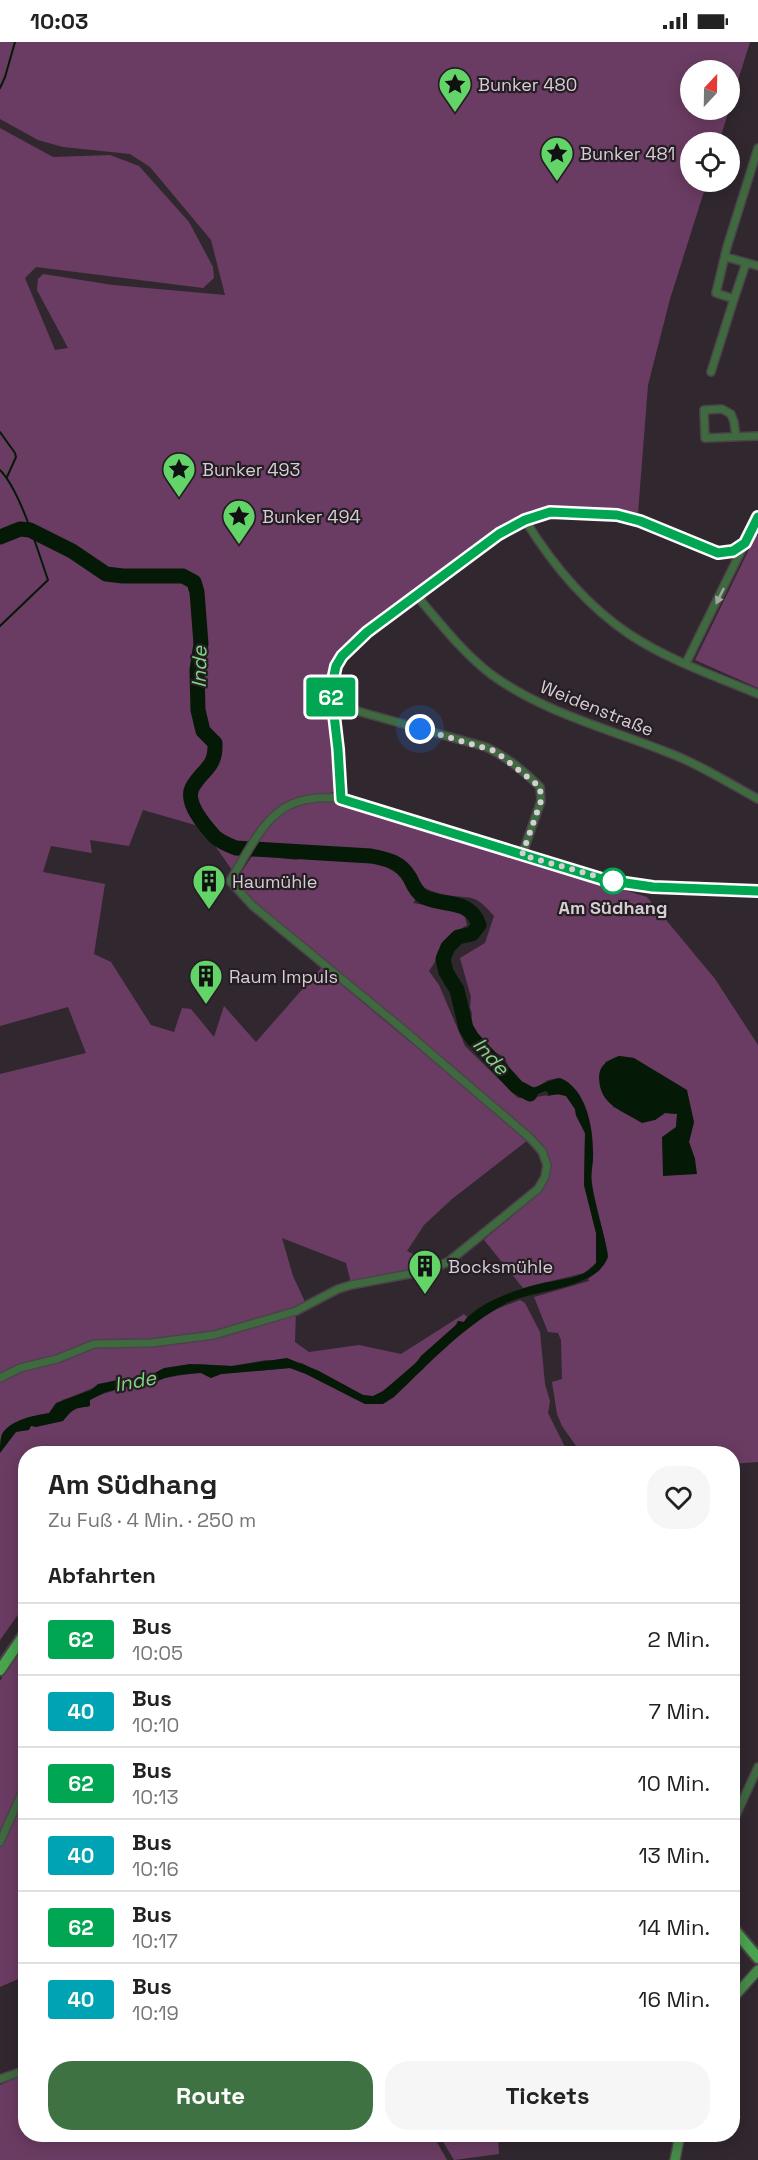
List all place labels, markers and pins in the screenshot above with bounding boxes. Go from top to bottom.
place icon: Bunker 480 [437,66,473,113]
place label: Bunker 480 [478,73,577,96]
place icon: Bunker 481 [539,135,575,182]
place label: Bunker 481 [580,142,675,165]
place icon: Bunker 493 [161,451,197,498]
place label: Bunker 493 [202,458,300,481]
place icon: Bunker 494 [221,498,257,545]
place label: Bunker 494 [262,505,361,528]
building icon: Haumühle [191,863,227,910]
marker: Am Südhang [600,868,626,894]
place label: Haumühle [232,870,317,893]
place label: Am Südhang [559,896,667,919]
building icon: Raum Impuls [188,958,224,1005]
place label: Raum Impuls [229,965,338,988]
building icon: Bocksmühle [407,1248,443,1295]
place label: Bocksmühle [448,1255,553,1278]

